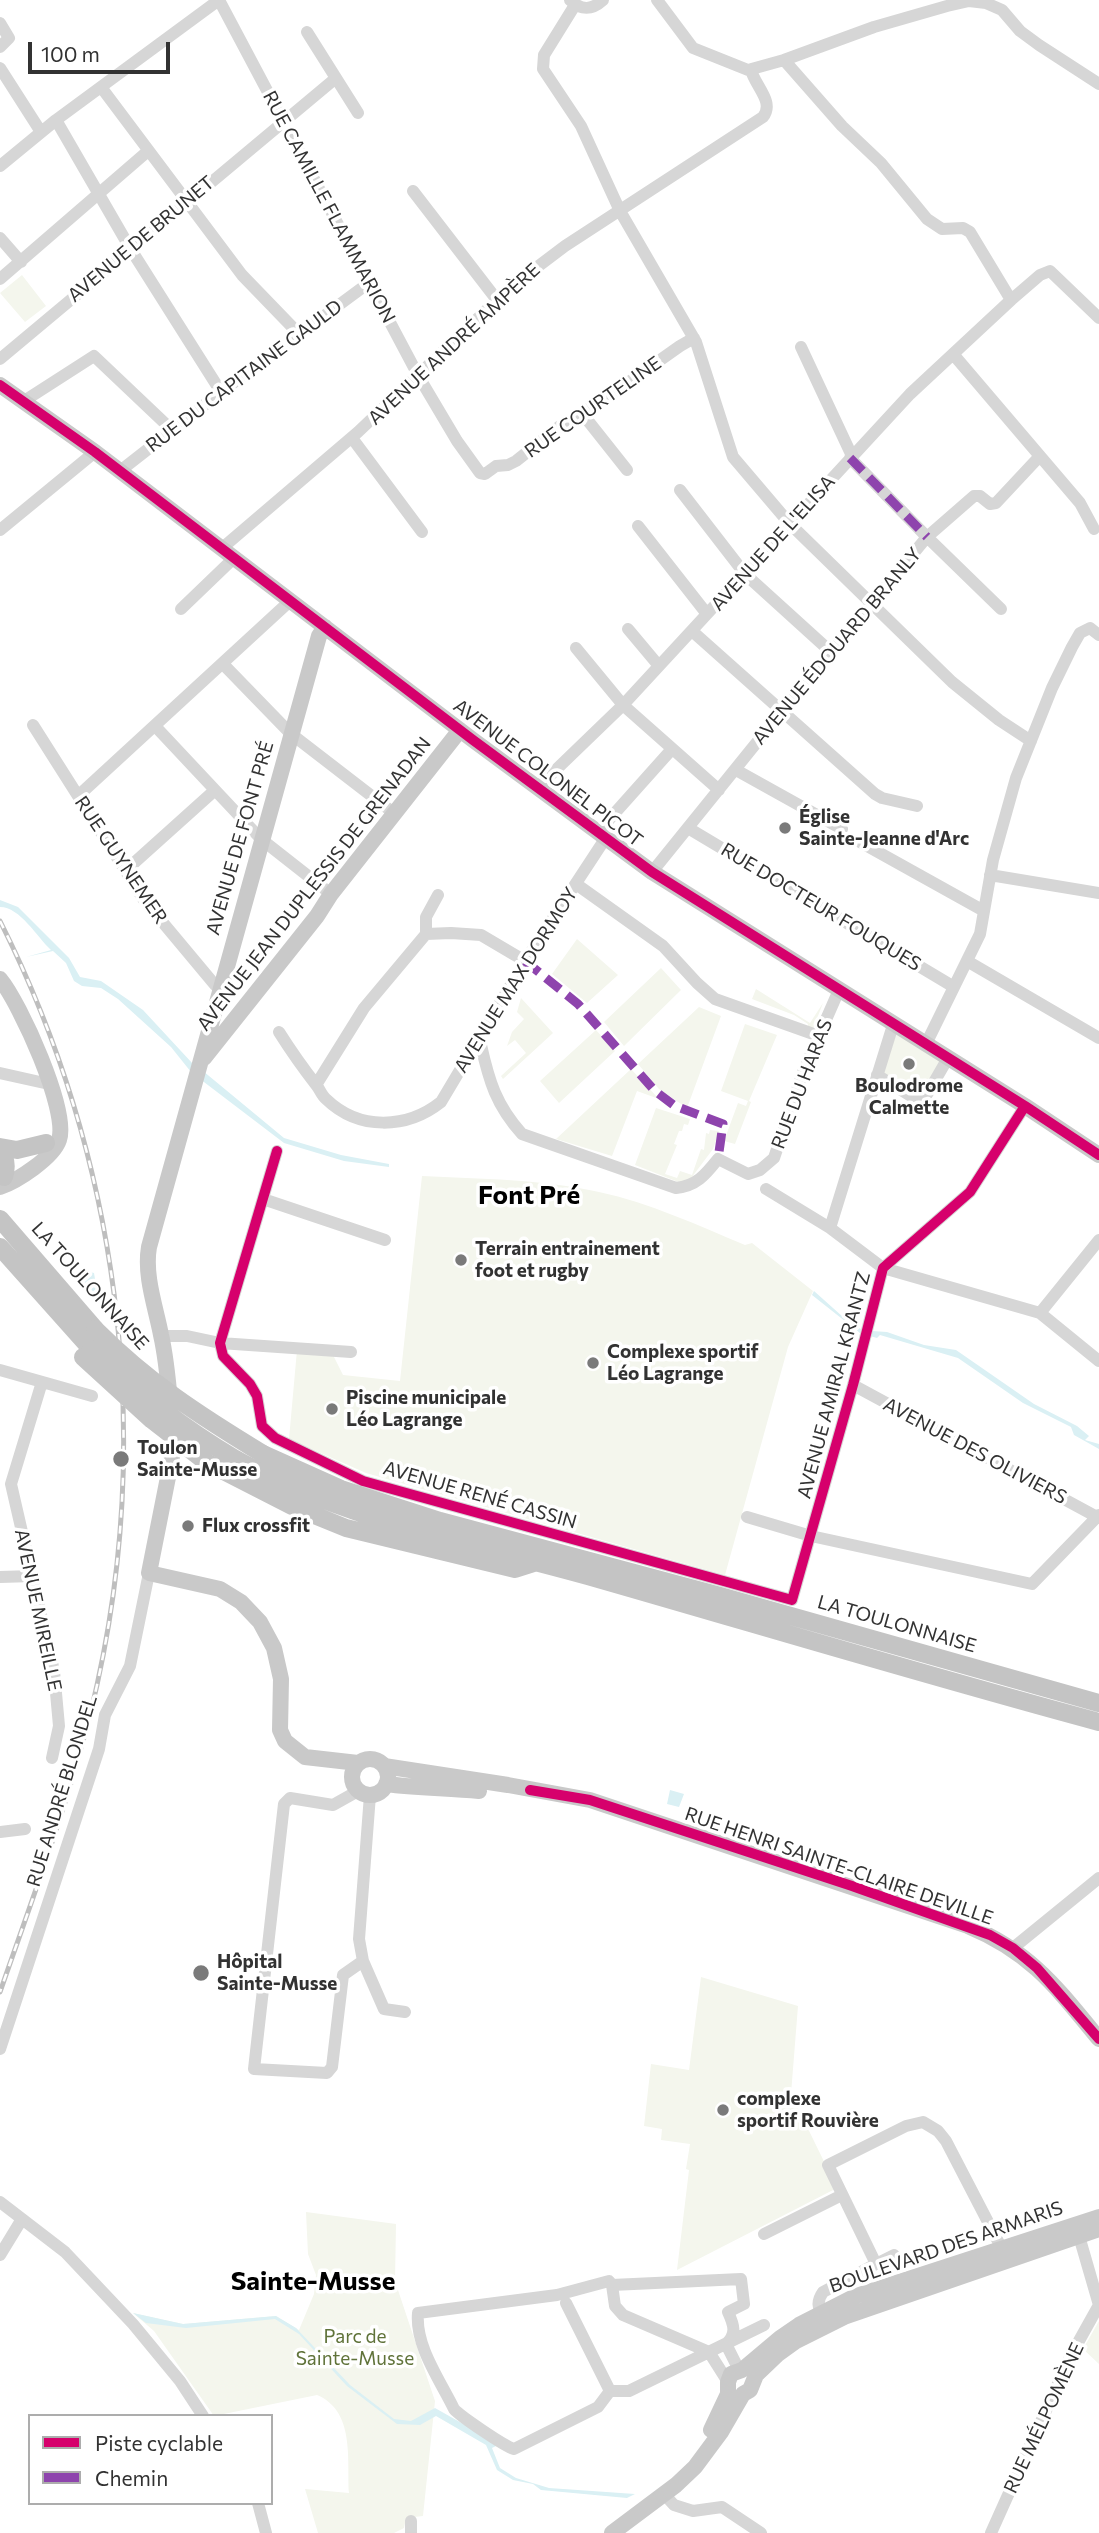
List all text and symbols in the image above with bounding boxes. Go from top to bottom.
scale bar [32,28,173,72]
text: 100 m [41,41,100,66]
street label: RUE CAMILLE FLAMMARION [258,87,400,327]
street label: AVENUE DE BRUNET [63,171,219,307]
street label: AVENUE ANDRÉ AMPÈRE [363,258,545,430]
street label: RUE DU CAPITAINE GAULD [142,295,346,457]
street label: RUE COURTELINE [520,351,666,463]
street label: AVENUE DE L'ELISA [706,471,840,615]
street label: AVENUE ÉDOUARD BRANLY [748,543,926,749]
street label: AVENUE COLONEL PICOT [449,694,647,852]
street label: AVENUE JEAN DUPLESSIS DE GRENADAN [192,733,436,1035]
street label: AVENUE DE FONT PRÉ [201,738,279,938]
street label: RUE GUYNEMER [70,792,172,928]
place label: Église Sainte-Jeanne d'Arc [799,806,969,850]
marker: Église Sainte-Jeanne d'Arc [777,820,793,836]
street label: RUE DOCTEUR FOUQUES [717,838,925,976]
street label: AVENUE MAX DORMOY [450,883,582,1077]
street label: RUE DU HARAS [767,1016,837,1152]
marker: Boulodrome Calmette [901,1056,917,1072]
place label: Boulodrome Calmette [855,1075,963,1119]
district label: Font Pré [478,1179,580,1211]
street label: LA TOULONNAISE [27,1217,153,1355]
place label: Terrain entrainement foot et rugby [475,1238,660,1282]
marker: Terrain entrainement foot et rugby [453,1252,469,1268]
street label: AVENUE AMIRAL KRANTZ [793,1269,875,1501]
place label: Complexe sportif Léo Lagrange [607,1341,759,1385]
marker: Complexe sportif Léo Lagrange [585,1355,601,1371]
place label: Piscine municipale Léo Lagrange [346,1387,506,1431]
street label: AVENUE DES OLIVIERS [879,1393,1071,1509]
marker: Piscine municipale Léo Lagrange [324,1401,340,1417]
place label: Toulon Sainte-Musse [137,1437,257,1481]
marker: Toulon Sainte-Musse [111,1449,131,1469]
street label: AVENUE RENÉ CASSIN [381,1456,579,1534]
place label: Flux crossfit [202,1515,310,1537]
marker: Flux crossfit [180,1518,196,1534]
street label: AVENUE MIREILLE [10,1527,66,1693]
street label: LA TOULONNAISE [815,1590,979,1658]
street label: RUE ANDRÉ BLONDEL [22,1693,102,1889]
street label: RUE HENRI SAINTE-CLAIRE DEVILLE [682,1802,996,1930]
place label: Hôpital Sainte-Musse [217,1951,337,1995]
marker: Hôpital Sainte-Musse [191,1963,211,1983]
place label: complexe sportif Rouvière [737,2088,879,2132]
marker: complexe sportif Rouvière [715,2102,731,2118]
street label: BOULEVARD DES ARMARIS [826,2196,1066,2298]
district label: Sainte-Musse [231,2265,395,2297]
park label: Parc de Sainte-Musse [296,2326,414,2370]
street label: RUE MÉLPOMÈNE [999,2339,1089,2497]
legend [28,2414,273,2505]
text: Piste cyclable [95,2430,223,2455]
text: Chemin [95,2465,168,2490]

